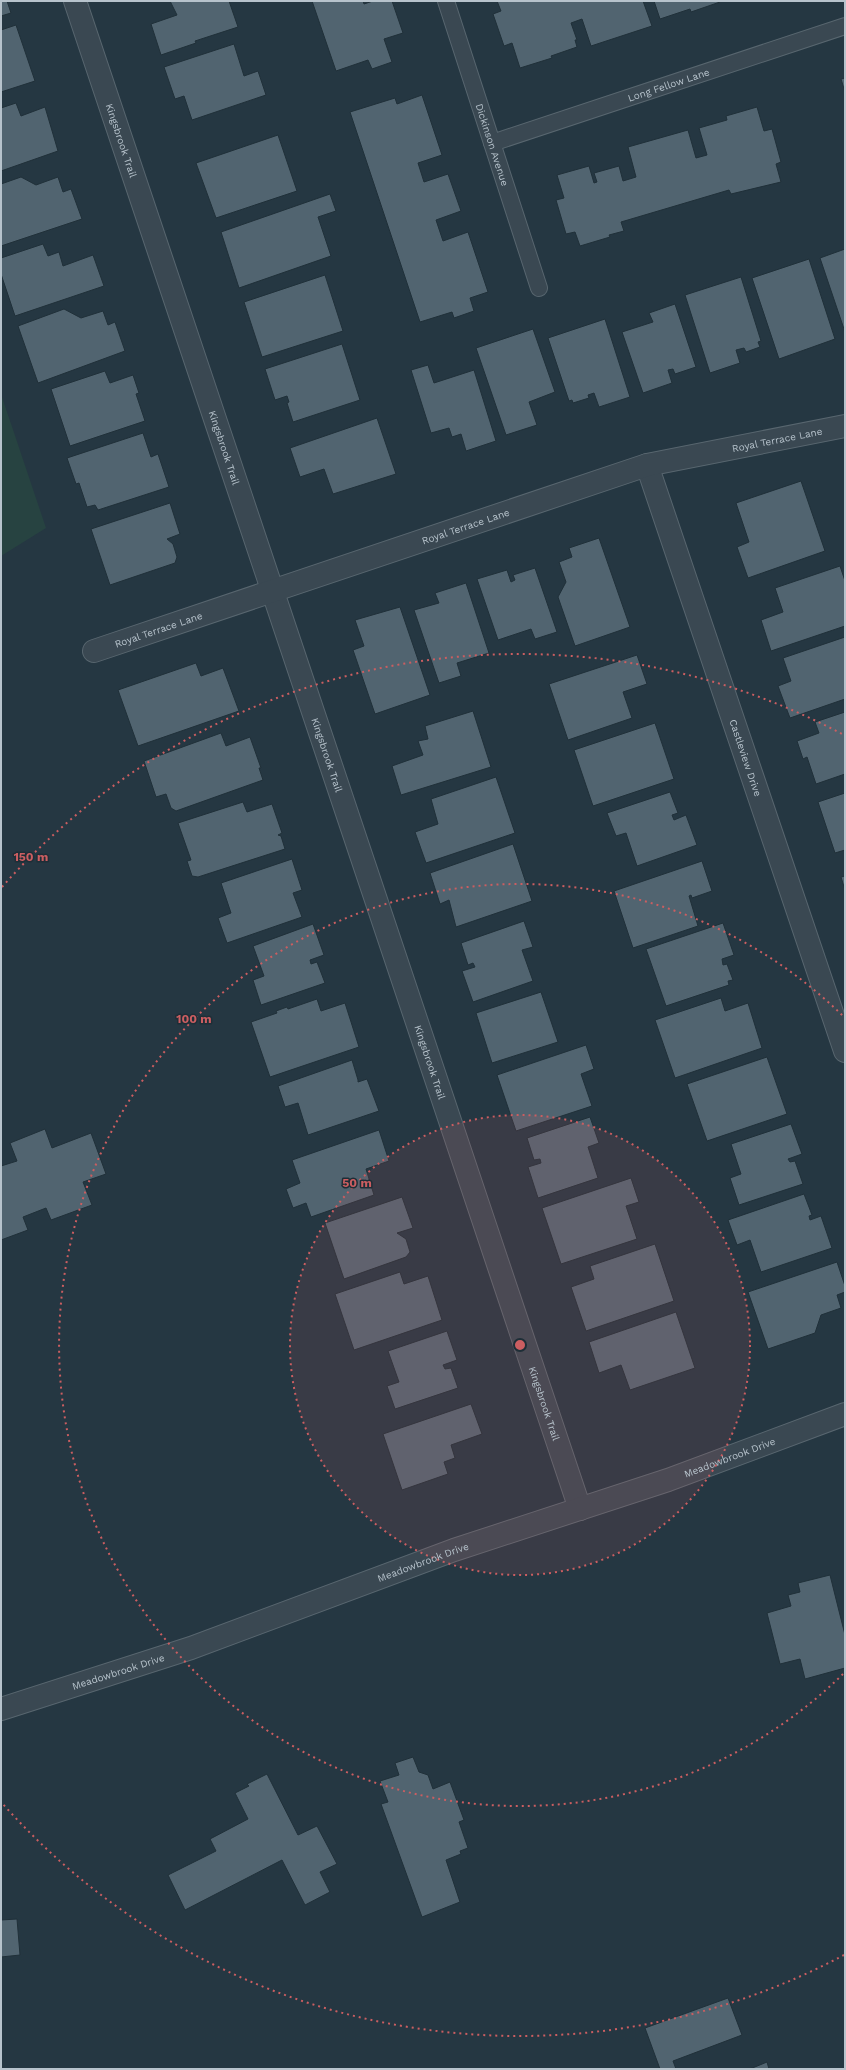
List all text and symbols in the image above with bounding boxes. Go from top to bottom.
street label: Long Fellow Lane [626,66,711,103]
street label: Kingsbrook Trail [104,102,139,179]
street label: Dickinson Avenue [474,102,511,187]
street label: Kingsbrook Trail [207,409,242,486]
street label: Royal Terrace Lane [731,425,823,454]
street label: Royal Terrace Lane [420,506,511,546]
street label: Royal Terrace Lane [113,609,204,649]
street label: Kingsbrook Trail [310,716,345,793]
street label: Castleview Drive [728,718,764,798]
text: 150 m [14,850,48,864]
text: 100 m [176,1012,212,1026]
street label: Kingsbrook Trail [413,1024,448,1101]
text: 50 m [342,1176,372,1190]
centre of rings [513,1338,527,1352]
street label: Kingsbrook Trail [527,1365,562,1442]
street label: Meadowbrook Drive [682,1435,777,1479]
street label: Meadowbrook Drive [376,1540,470,1584]
street label: Meadowbrook Drive [71,1651,166,1691]

